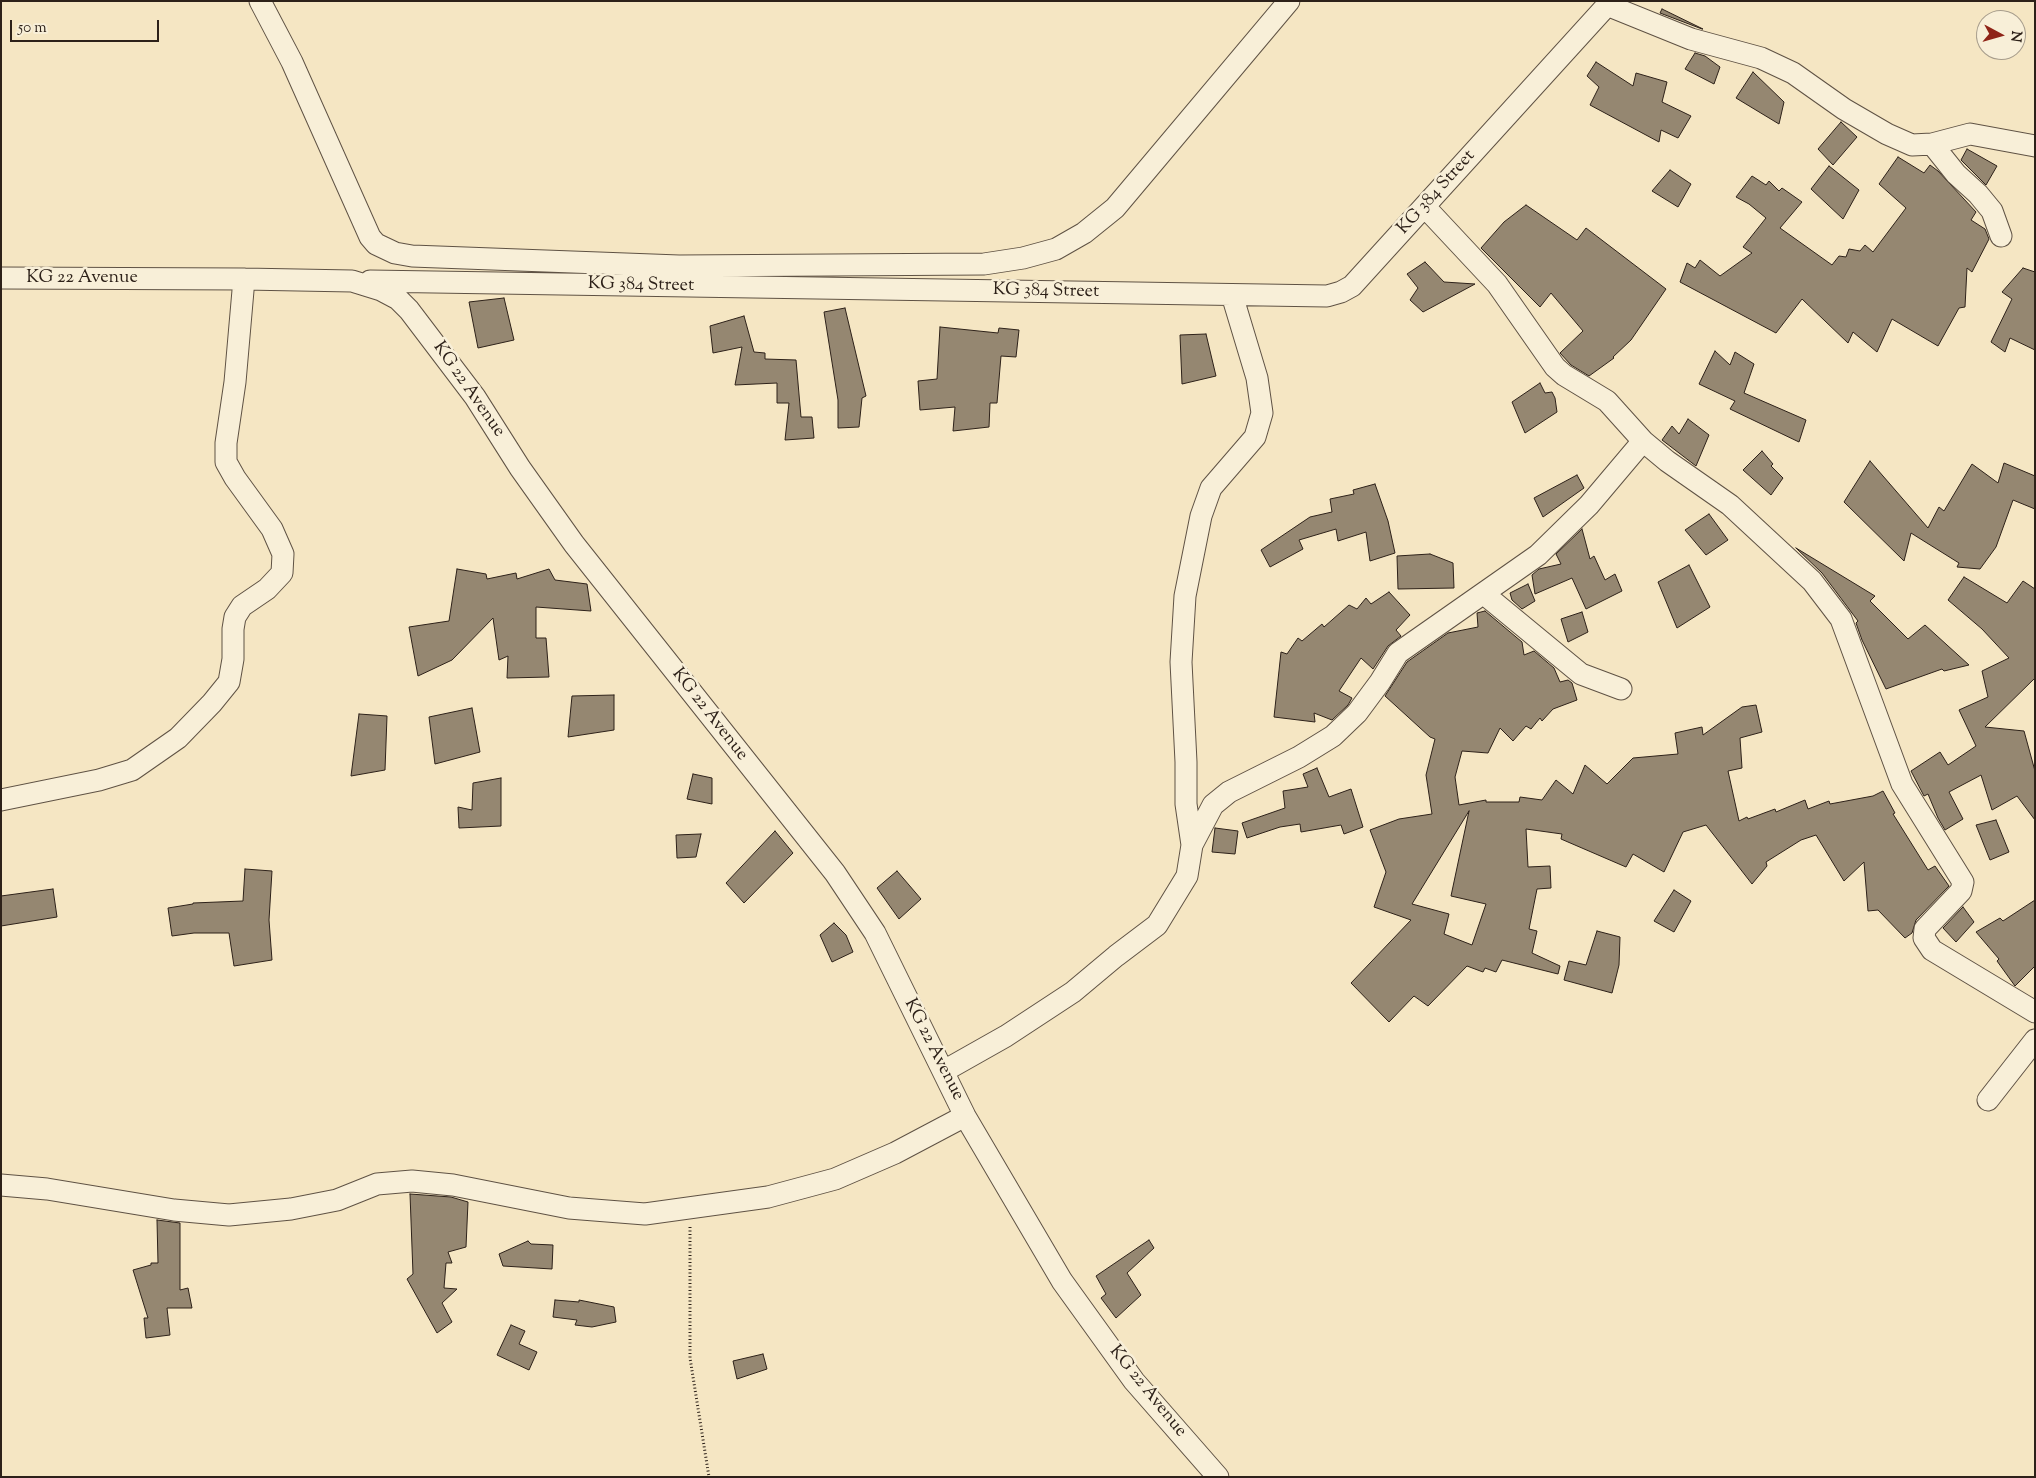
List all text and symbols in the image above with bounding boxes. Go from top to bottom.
scale bar [12,10,161,42]
north arrow [1976,10,2026,60]
text: 50 m [18,18,47,39]
text: N [2004,30,2025,43]
street label: KG 384 Street [1393,146,1481,240]
street label: KG 22 Avenue [26,268,138,290]
street label: KG 384 Street [588,274,694,298]
street label: KG 384 Street [993,280,1099,304]
street label: KG 22 Avenue [427,338,509,442]
street label: KG 22 Avenue [666,664,752,766]
street label: KG 22 Avenue [898,995,968,1105]
street label: KG 22 Avenue [1103,1342,1191,1442]

